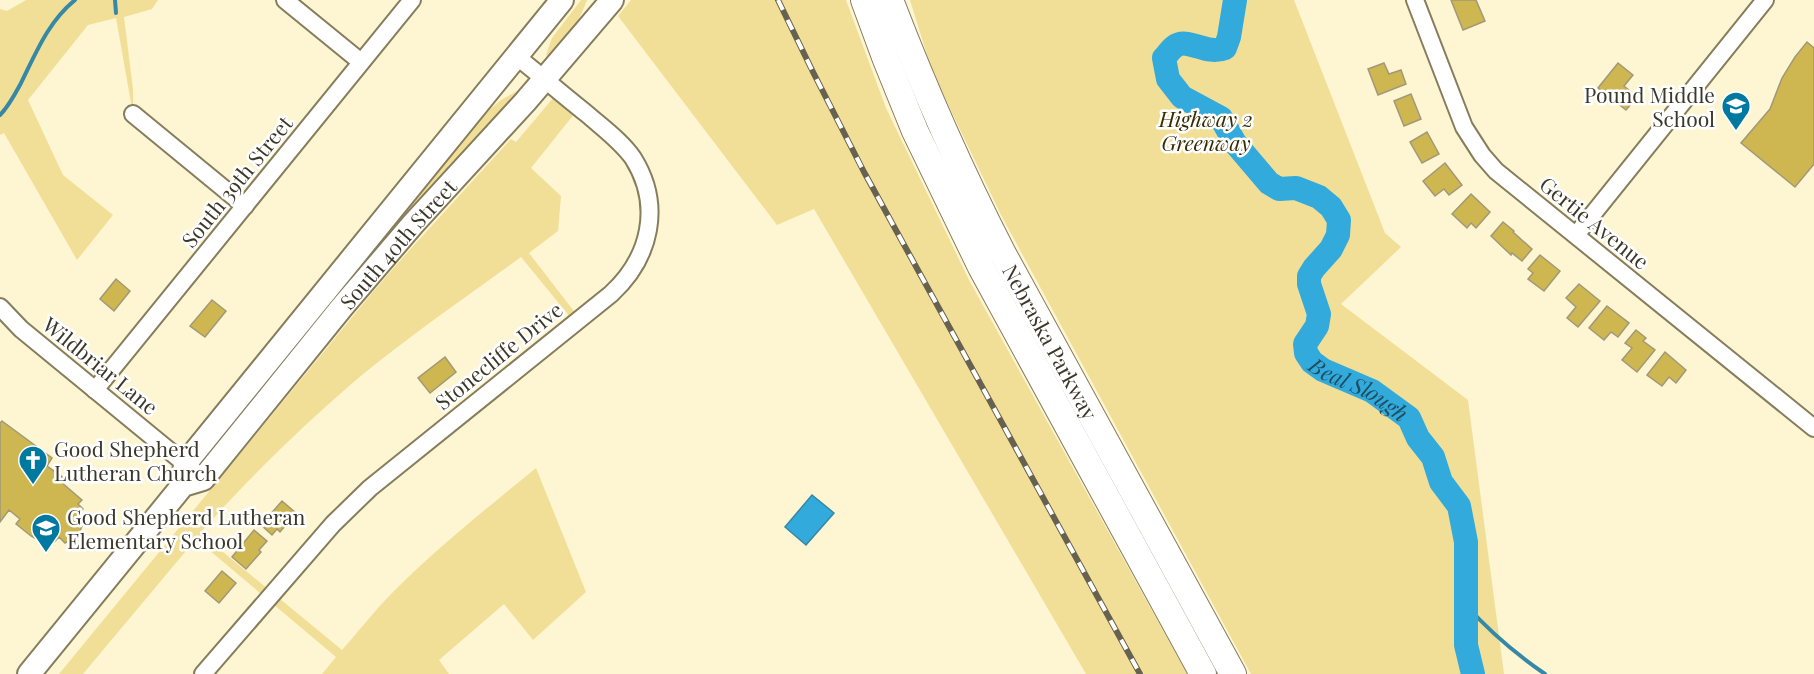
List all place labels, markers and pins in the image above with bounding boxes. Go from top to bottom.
place label: Pound Middle School [1584,80,1715,132]
school or university icon: Pound Middle School [1720,90,1752,132]
place label: Good Shepherd Lutheran Church [54,434,218,486]
church icon: Good Shepherd Lutheran Church [17,444,49,486]
place label: Good Shepherd Lutheran Elementary School [67,502,306,554]
school or university icon: Good Shepherd Lutheran Elementary School [30,512,62,554]

